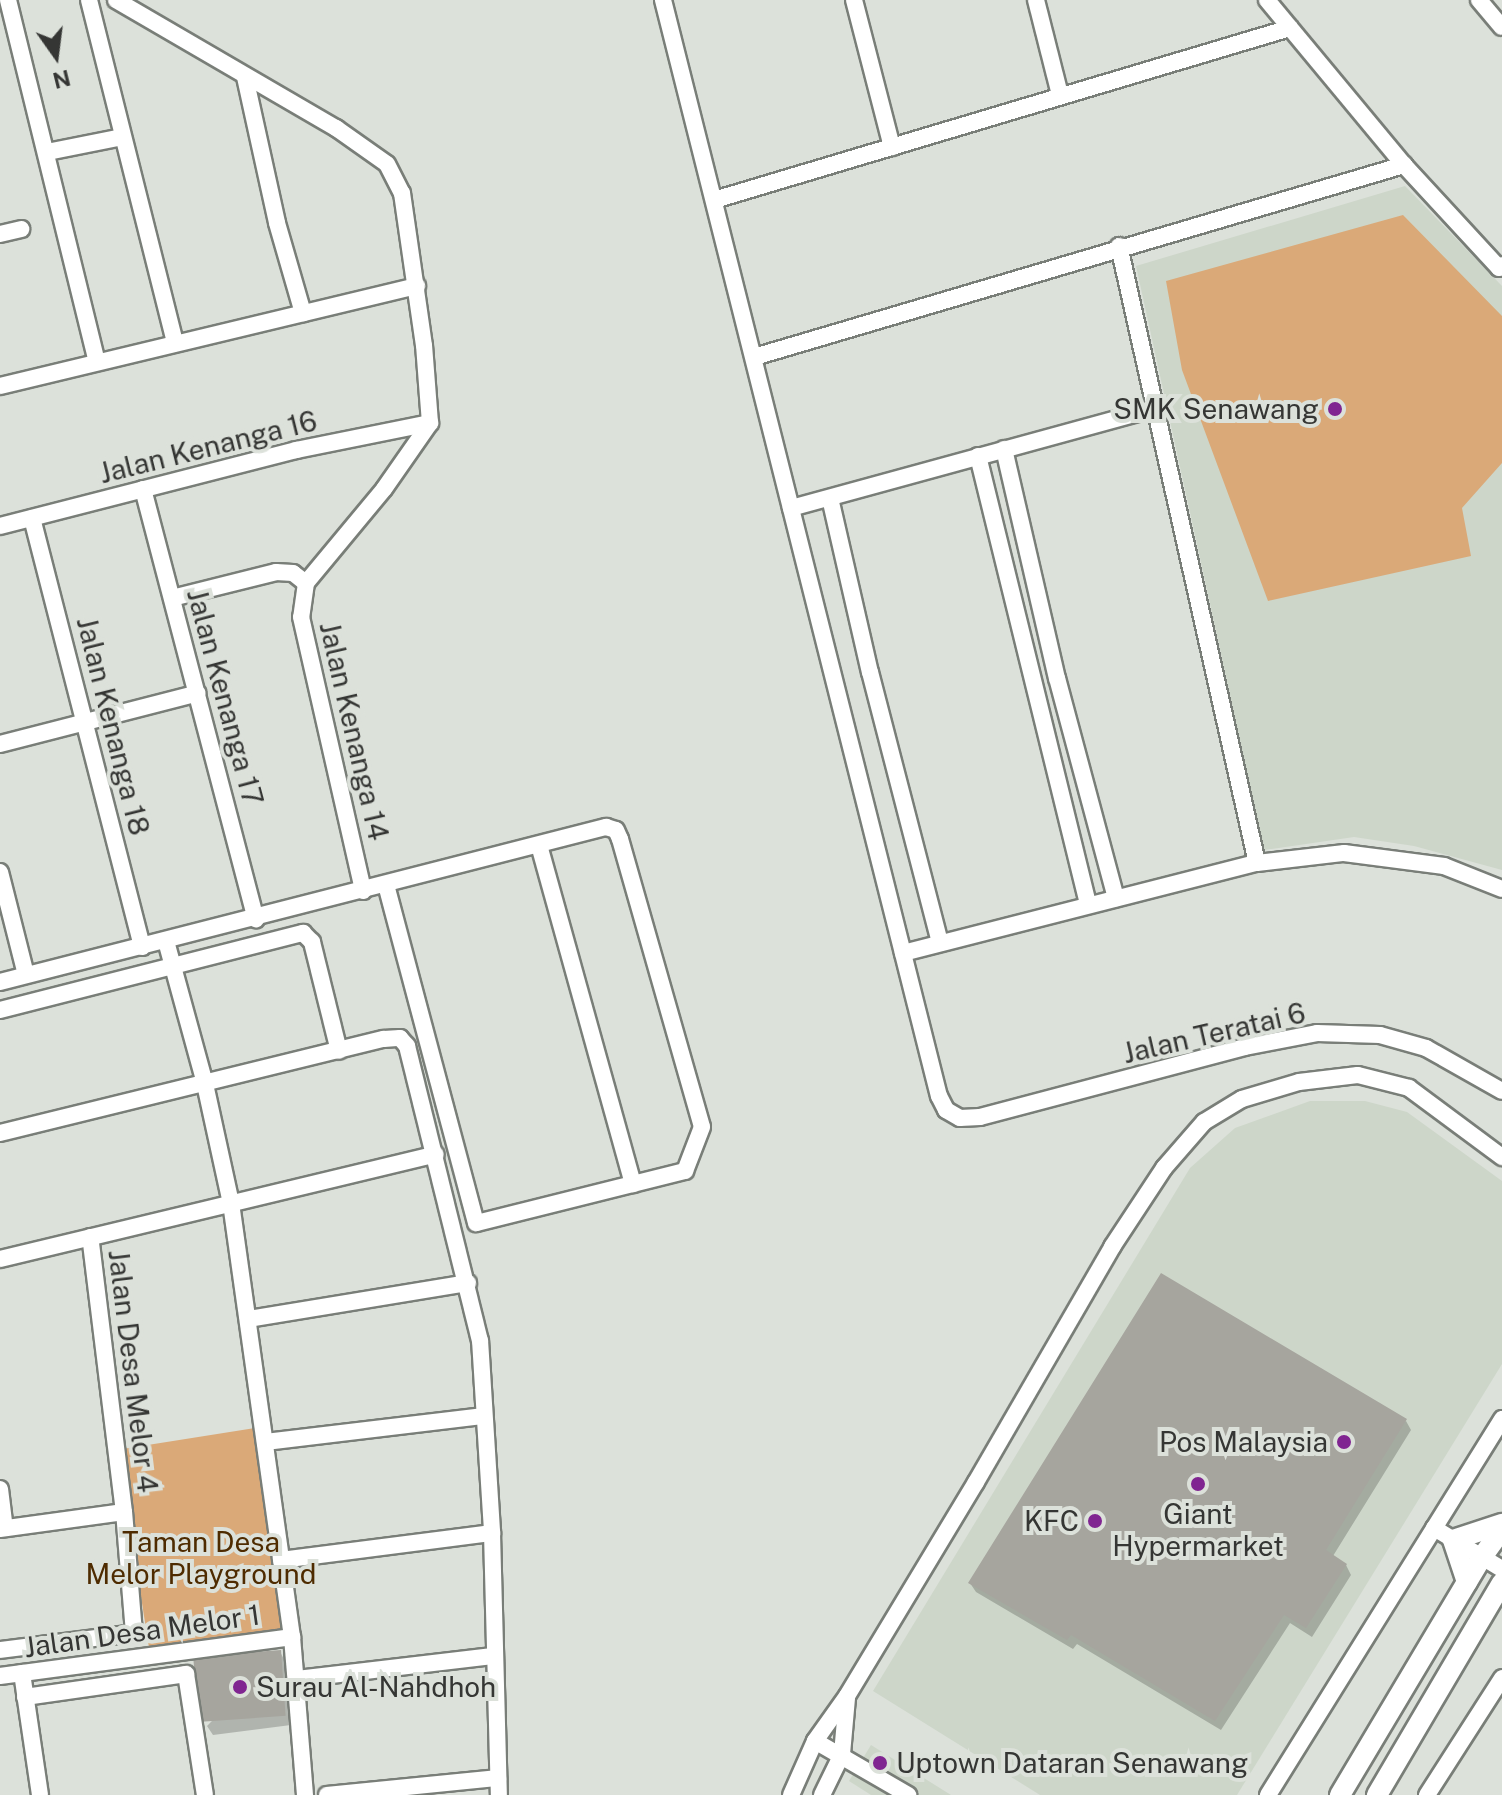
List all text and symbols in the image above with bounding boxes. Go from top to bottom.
north arrow [16,16,96,96]
text: N [50,65,73,94]
place label: SMK Senawang [1113,392,1319,426]
marker: SMK Senawang [1326,400,1344,418]
street label: Jalan Kenanga 16 [96,404,320,490]
street label: Jalan Kenanga 17 [180,585,270,809]
street label: Jalan Kenanga 18 [70,613,156,839]
street label: Jalan Kenanga 14 [313,618,395,844]
street label: Jalan Teratai 6 [1119,996,1309,1070]
street label: Jalan Desa Melor 4 [101,1248,165,1494]
place label: Pos Malaysia [1159,1425,1328,1459]
marker: Pos Malaysia [1335,1433,1353,1451]
marker: Giant Hypermarket [1189,1475,1207,1493]
place label: Giant Hypermarket [1112,1497,1284,1563]
place label: KFC [1024,1504,1079,1538]
marker: KFC [1086,1512,1104,1530]
park label: Taman Desa Melor Playground [86,1525,316,1591]
street label: Jalan Desa Melor 1 [22,1598,262,1664]
place label: Surau Al-Nahdhoh [256,1670,496,1704]
marker: Surau Al-Nahdhoh [231,1678,249,1696]
place label: Uptown Dataran Senawang [896,1746,1248,1780]
marker: Uptown Dataran Senawang [871,1754,889,1772]

